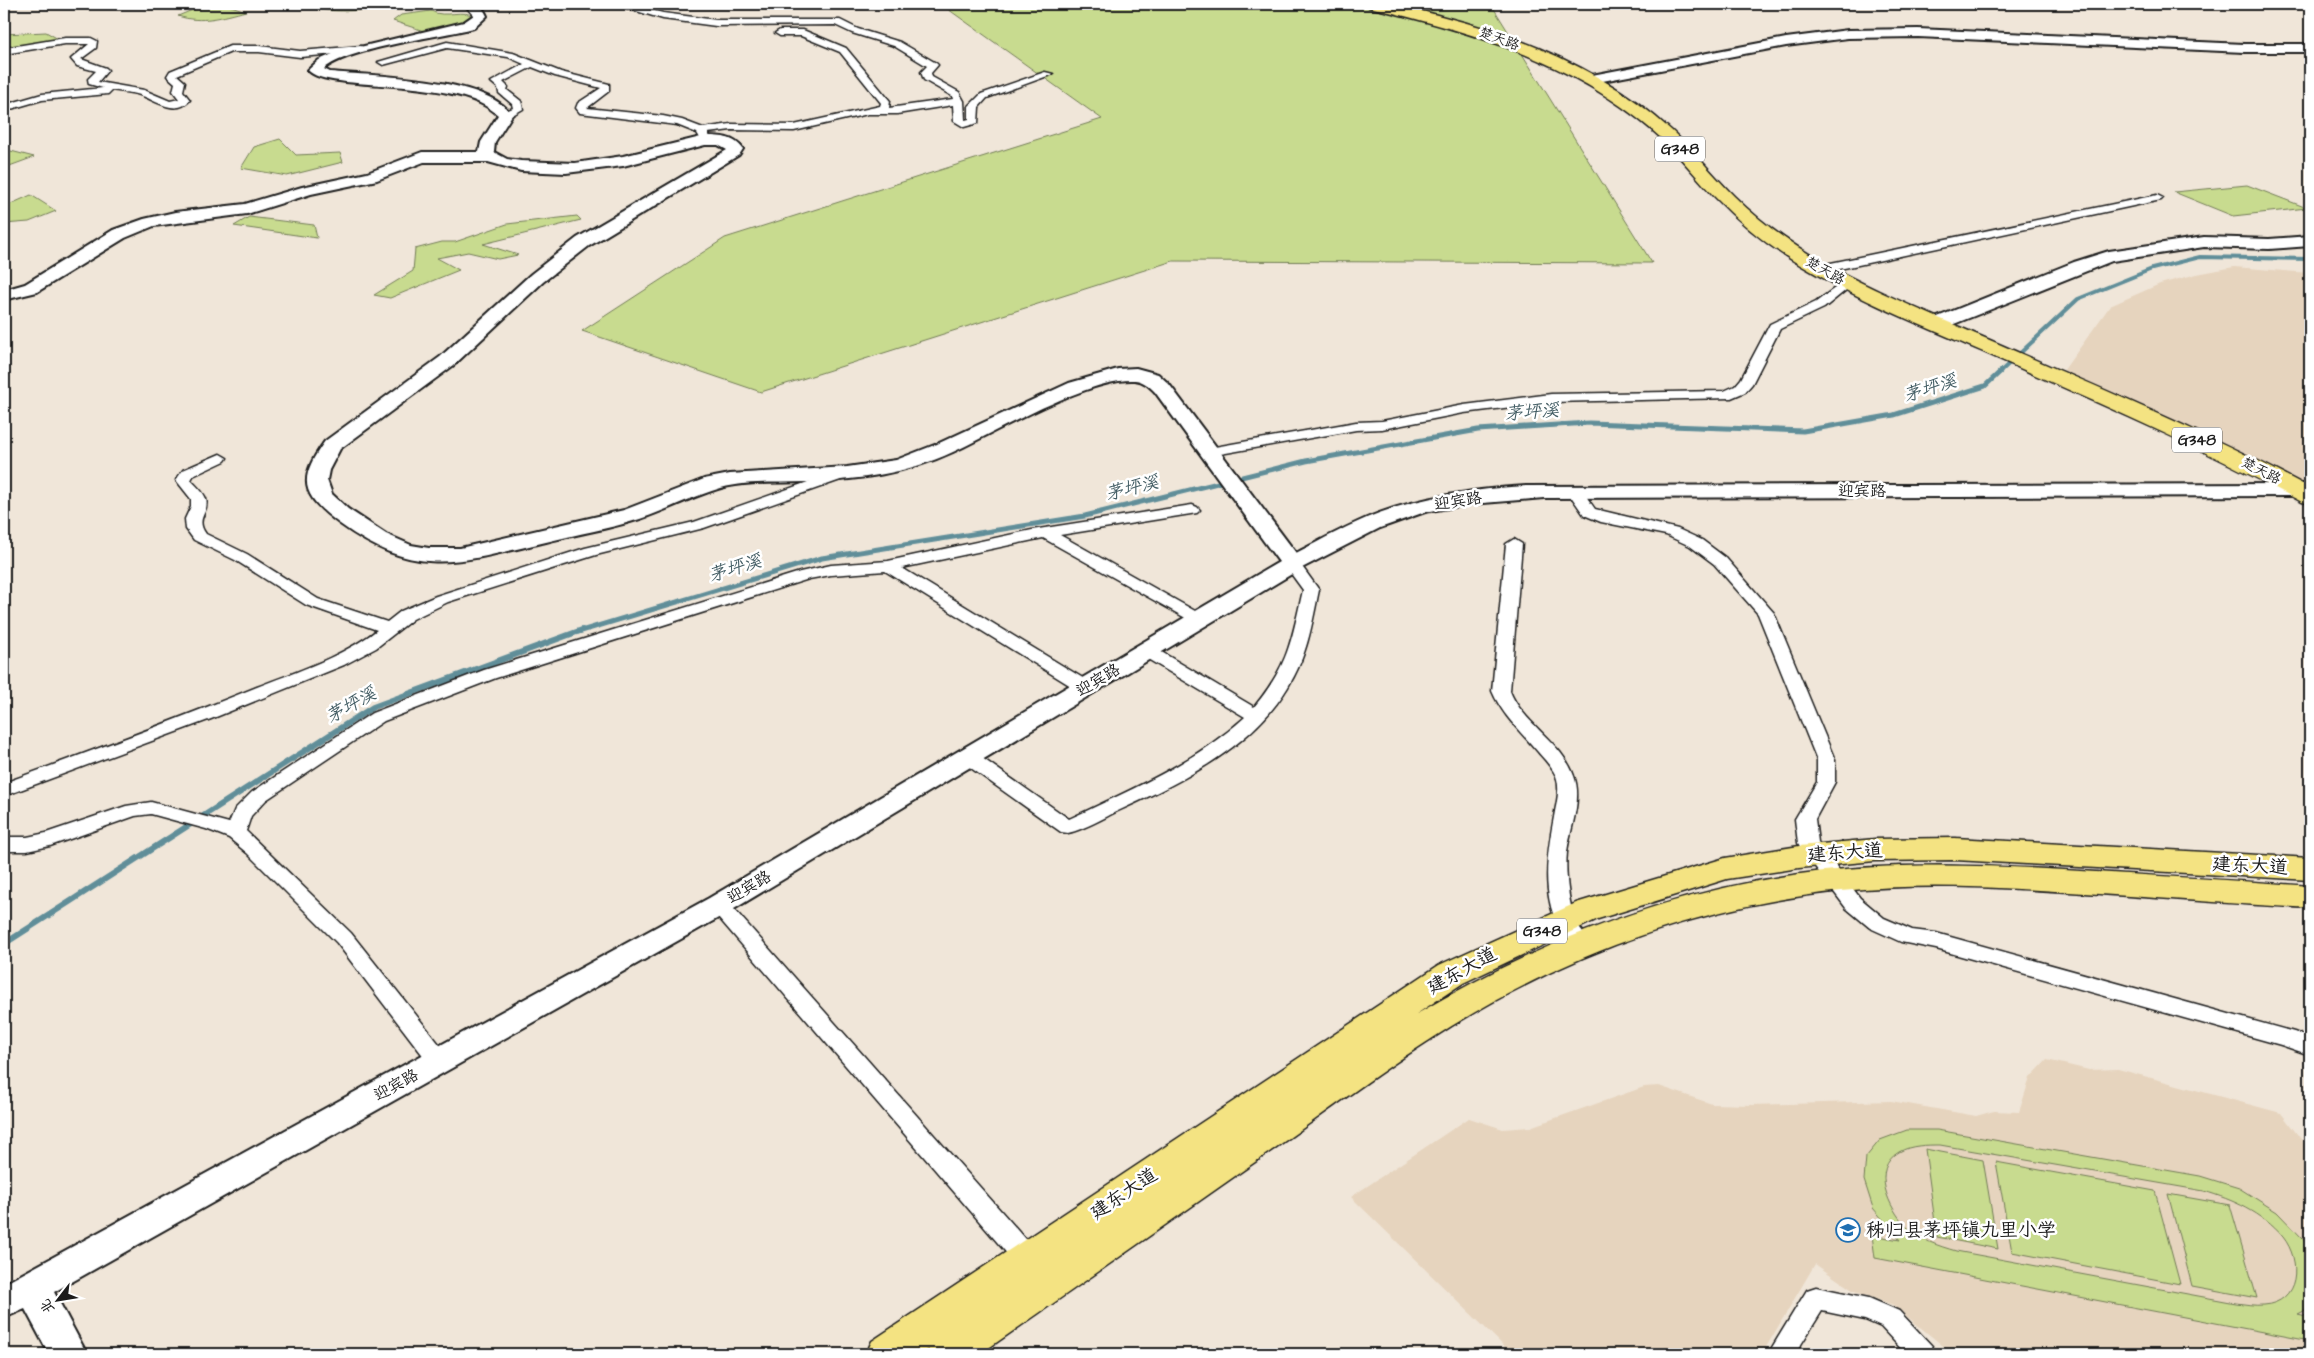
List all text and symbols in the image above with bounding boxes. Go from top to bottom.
street label: 楚天路 [1476,22,1522,56]
road number: G348 [1655,136,1705,162]
street label: 楚天路 [1802,252,1848,290]
water label: 茅坪溪 [1901,368,1960,408]
water label: 茅坪溪 [1504,398,1561,426]
road number: G348 [2172,428,2222,452]
street label: 楚天路 [2238,453,2284,489]
water label: 茅坪溪 [1103,469,1162,507]
street label: 迎宾路 [1838,480,1886,502]
street label: 迎宾路 [1433,486,1483,516]
water label: 茅坪溪 [706,548,765,588]
street label: 迎宾路 [1072,658,1124,702]
water label: 茅坪溪 [321,680,382,729]
street label: 建东大道 [1806,837,1884,869]
street label: 建东大道 [2211,851,2289,881]
street label: 迎宾路 [723,865,775,909]
road number: G348 [1517,918,1567,944]
street label: 建东大道 [1422,941,1502,1001]
street label: 迎宾路 [370,1064,422,1106]
street label: 建东大道 [1085,1162,1163,1226]
school or university icon: 秭归县茅坪镇九里小学 [1835,1217,1861,1243]
place label: 秭归县茅坪镇九里小学 [1866,1217,2056,1244]
north arrow [32,1276,82,1326]
text: 北 [36,1295,60,1317]

